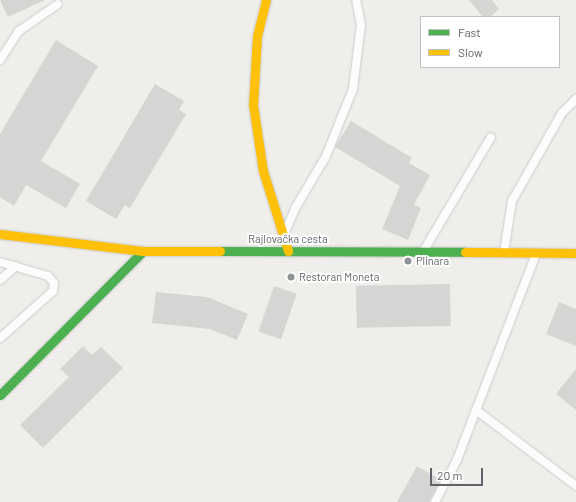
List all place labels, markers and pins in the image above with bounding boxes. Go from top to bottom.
place label: Plinara [416,254,449,268]
marker: Plinara [403,256,413,266]
place label: Restoran Moneta [299,270,379,284]
marker: Restoran Moneta [286,272,296,282]

